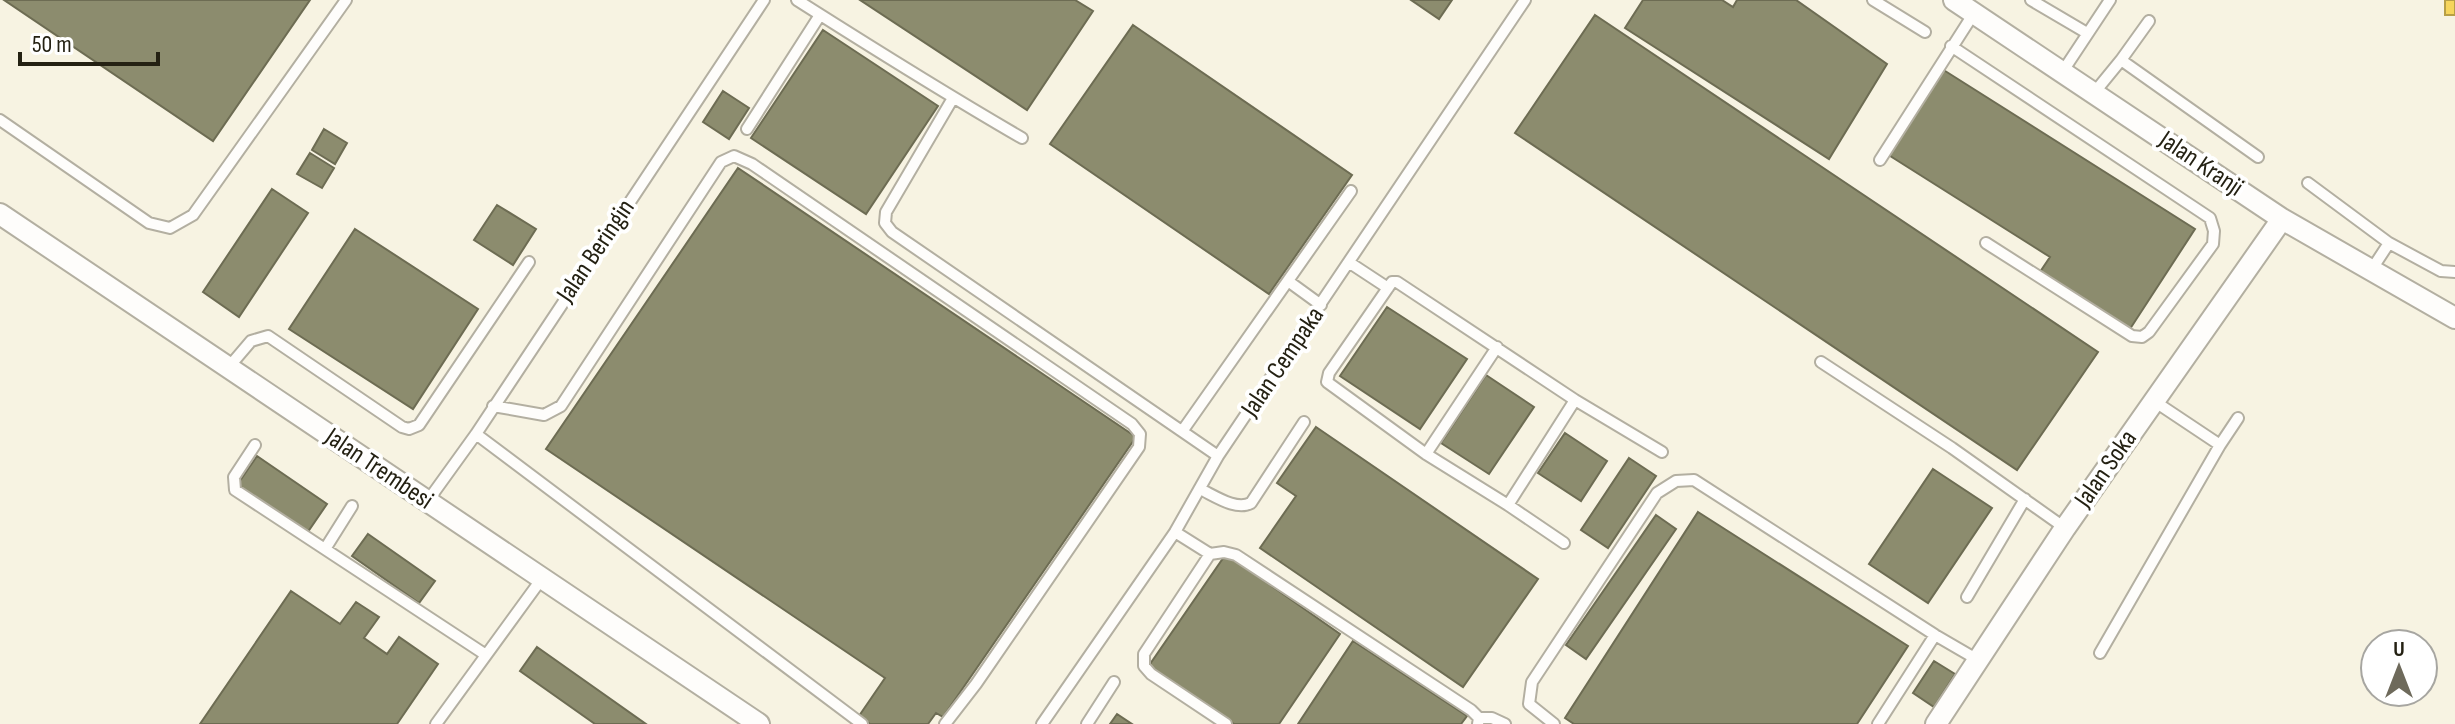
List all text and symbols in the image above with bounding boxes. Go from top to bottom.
scale bar [20,16,158,66]
text: 50 m [32,30,72,59]
street label: Jalan Kranji [2152,124,2249,203]
street label: Jalan Beringin [550,194,642,309]
street label: Jalan Cempaka [1234,301,1331,424]
street label: Jalan Trembesi [318,421,439,516]
street label: Jalan Soka [2068,424,2144,514]
north arrow [2359,628,2439,708]
text: U [2393,636,2405,663]

